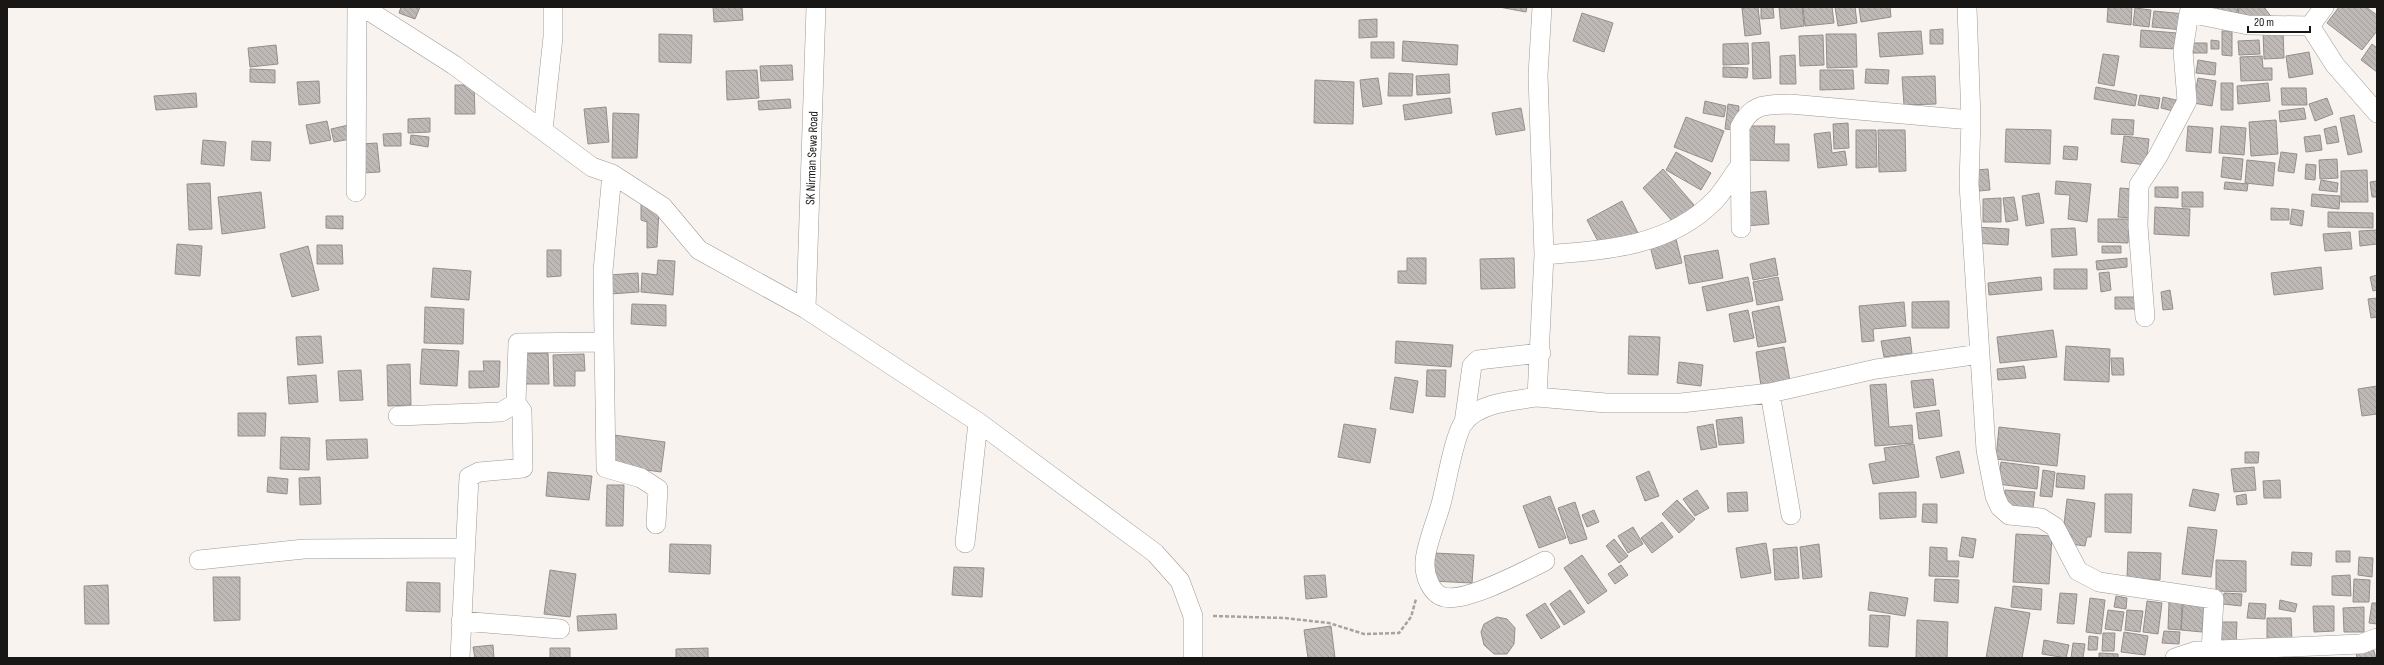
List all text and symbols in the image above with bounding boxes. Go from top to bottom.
scale bar [2248,8,2310,34]
text: 20 m [2254,15,2274,30]
street label: SK Nirman Sewa Road [802,111,822,205]

